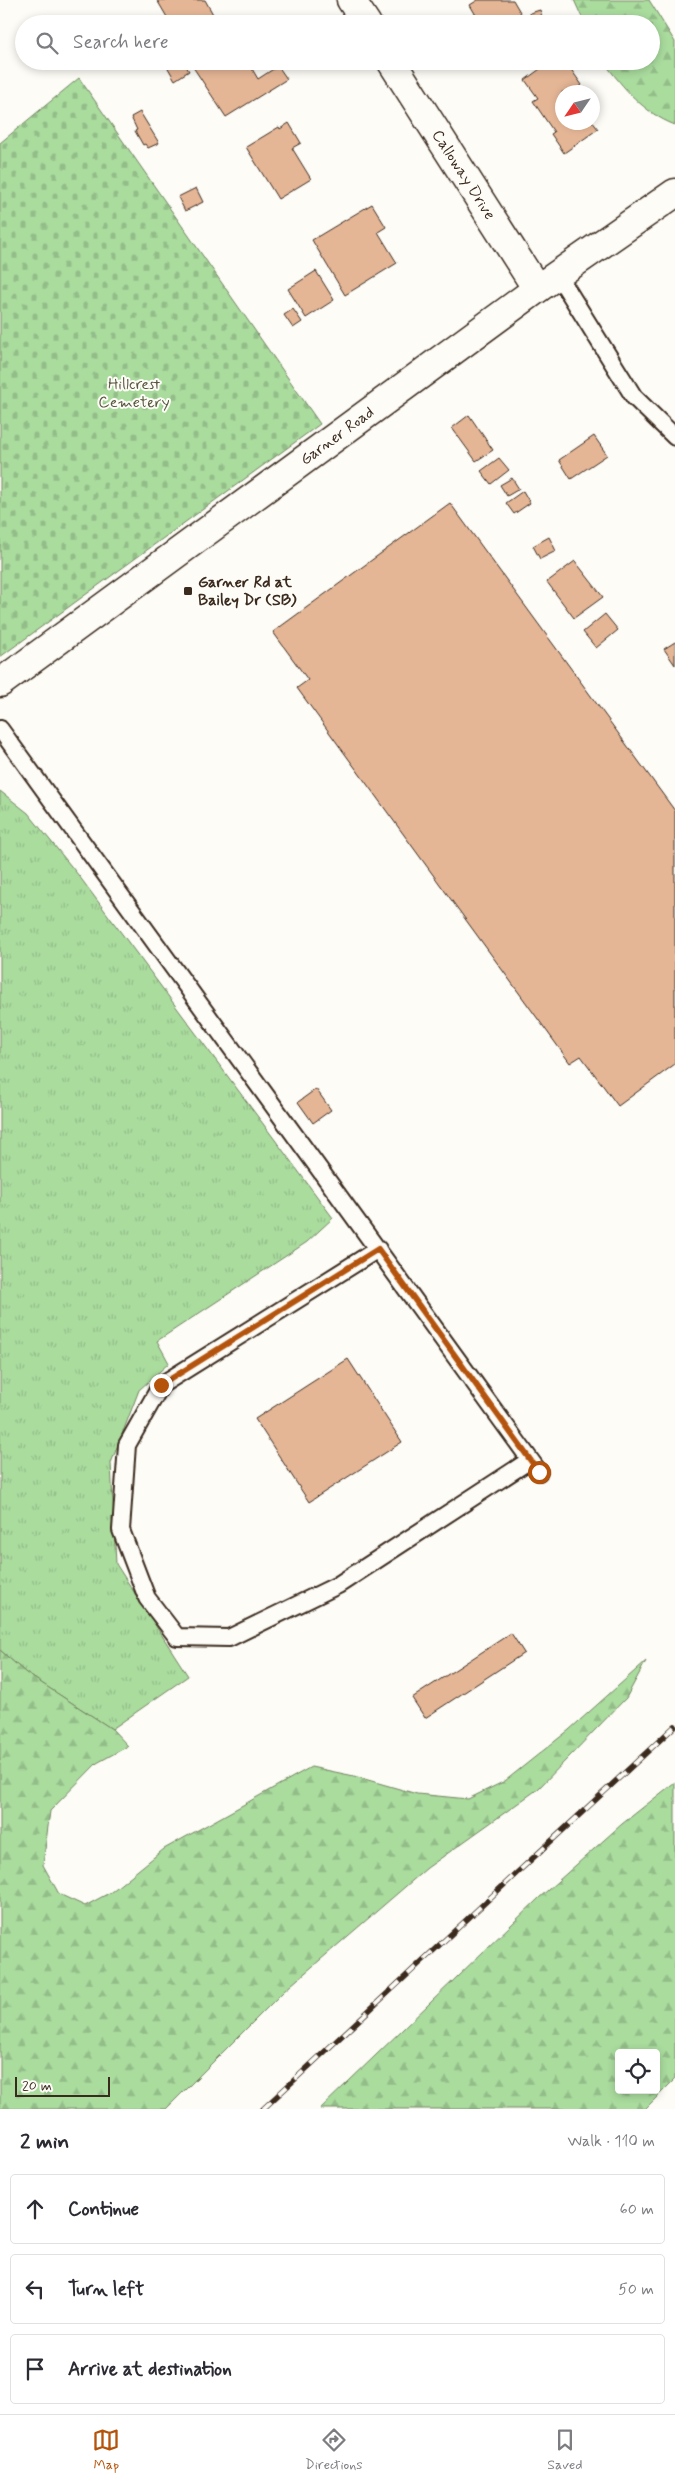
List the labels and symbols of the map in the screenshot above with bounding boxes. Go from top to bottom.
north arrow [555,85,600,130]
street label: Calloway Drive [427,126,500,224]
park label: Hillcrest Cemetery [98,374,170,413]
street label: Garner Road [296,402,378,470]
place label: Garner Rd at Bailey Dr (SB) [198,572,297,611]
marker: Garner Rd at Bailey Dr (SB) [182,585,194,597]
route end [150,1374,173,1397]
route start [528,1461,551,1484]
scale bar [15,2074,110,2097]

